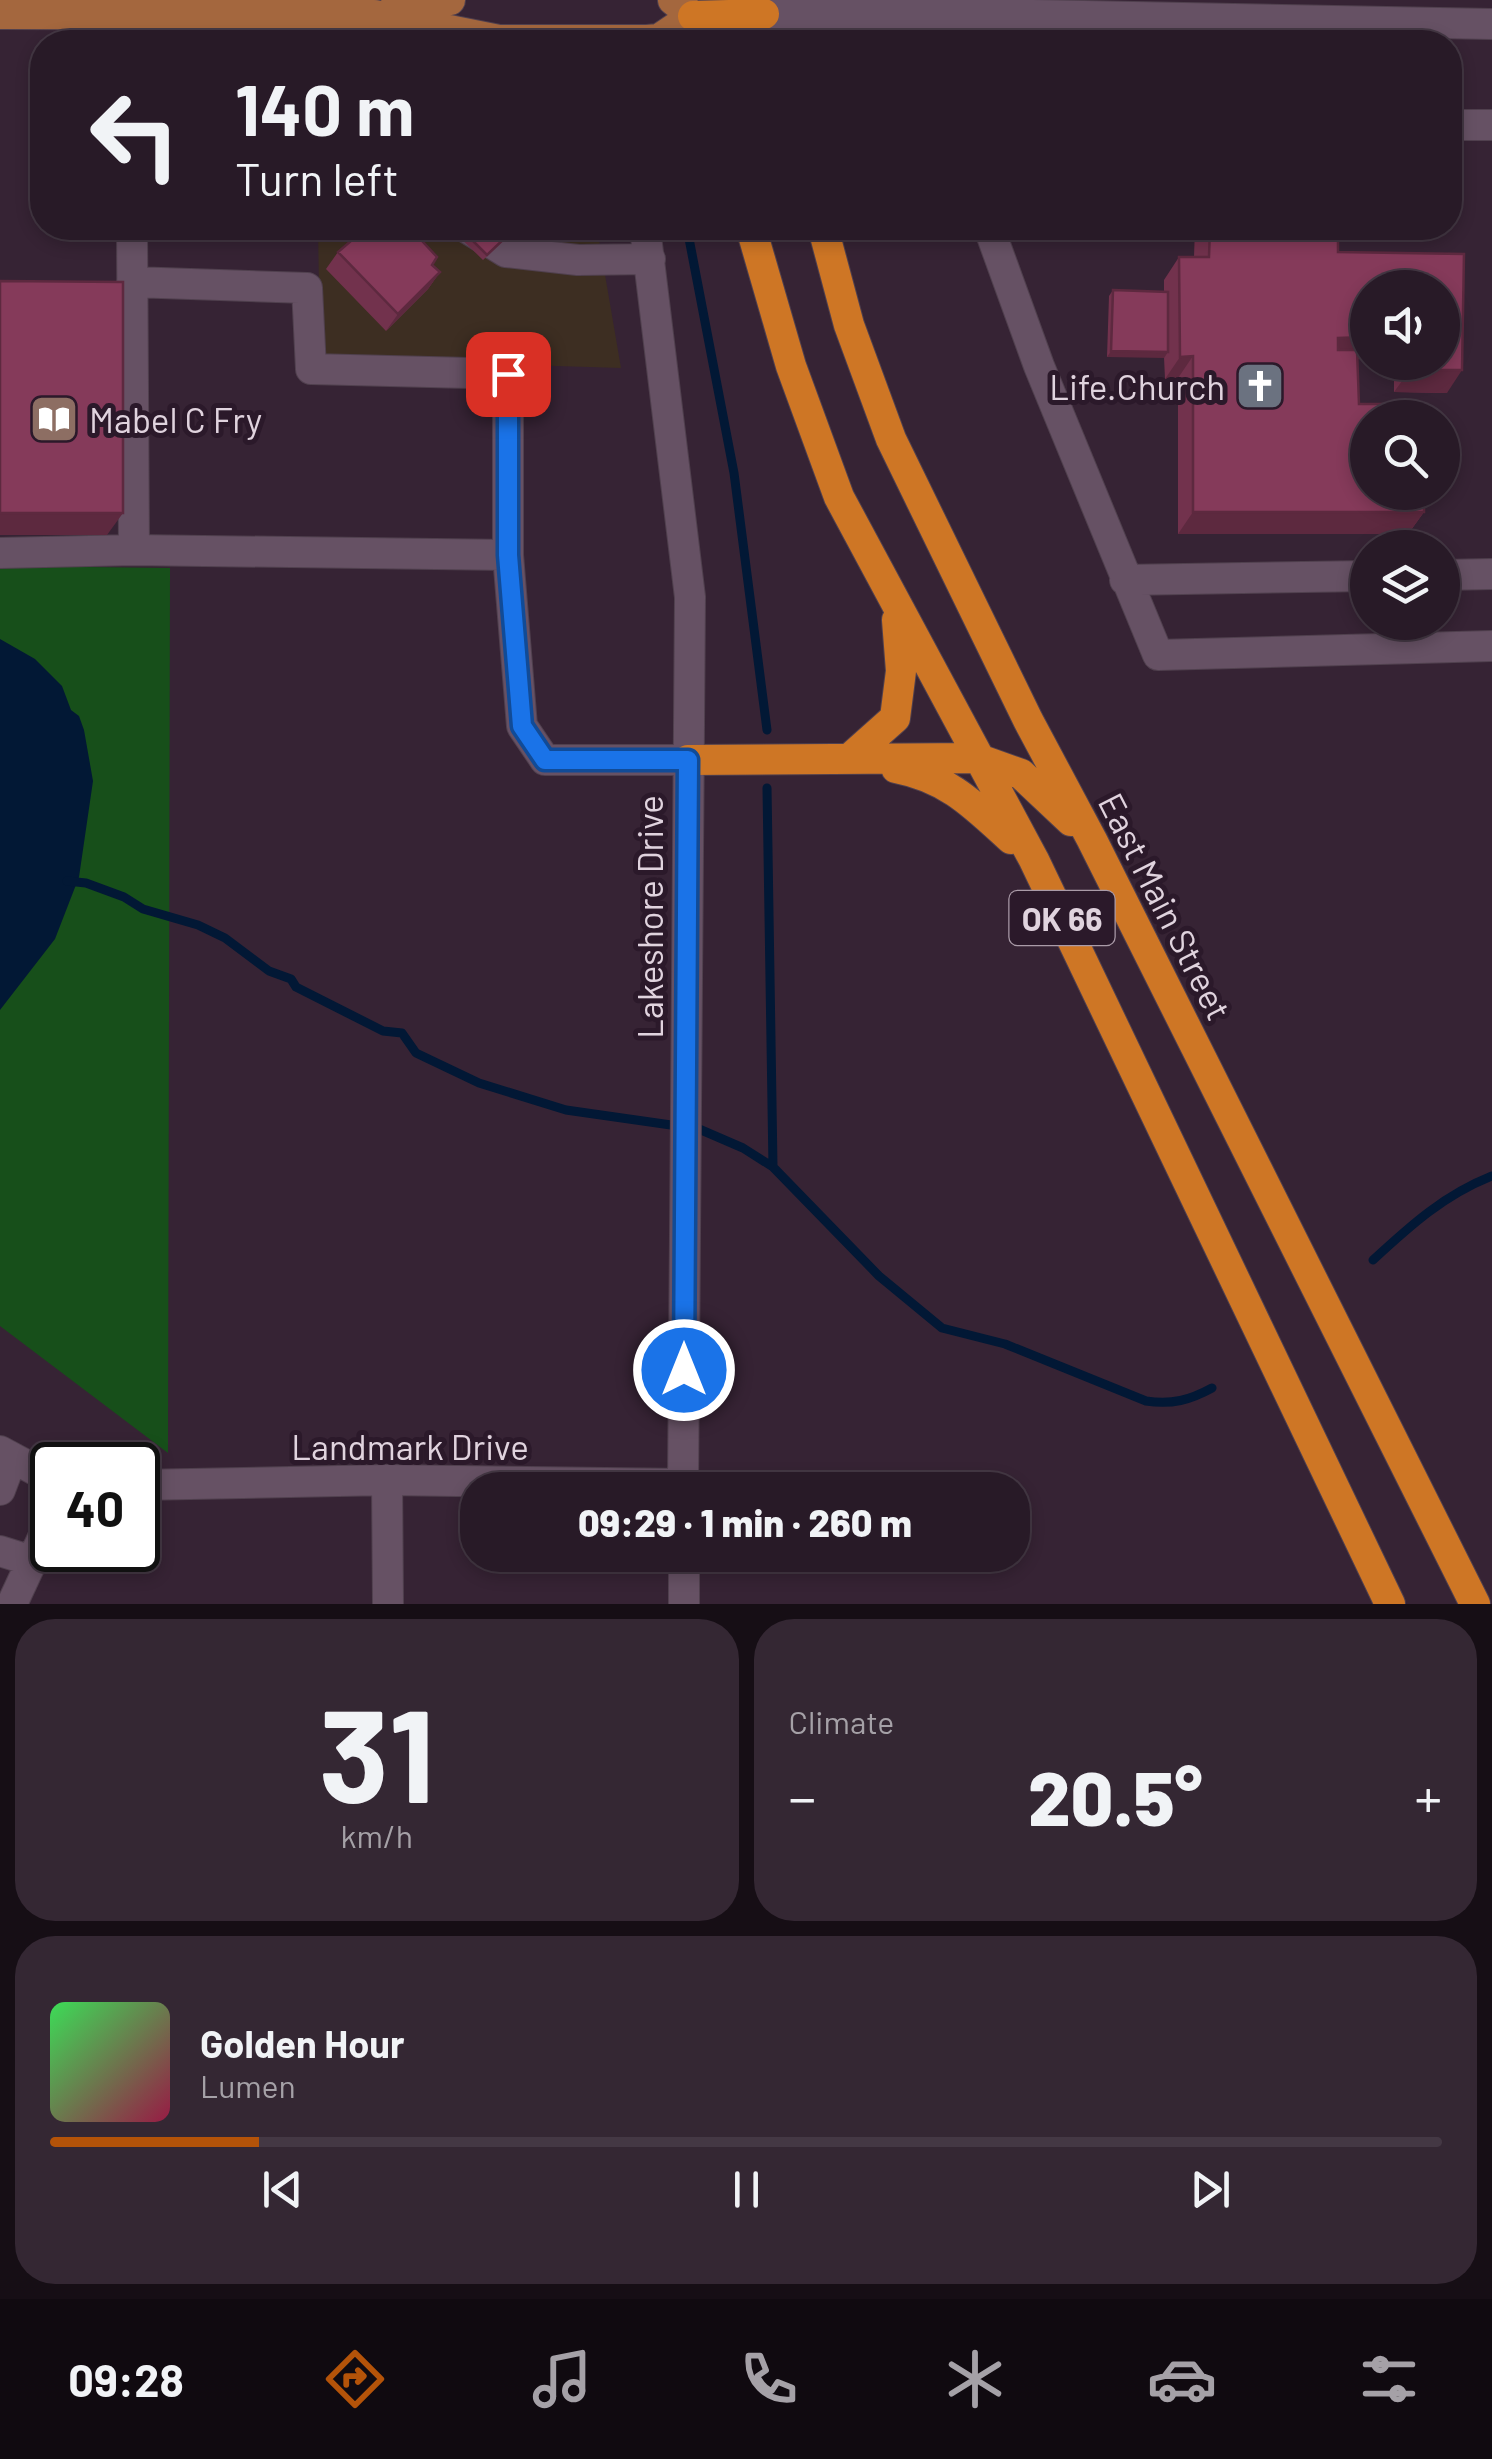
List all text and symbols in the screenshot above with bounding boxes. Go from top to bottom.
text: 140 m [235,66,414,150]
icon: left [70,70,200,200]
text: Turn left [235,151,399,205]
map controls [1350,270,1460,640]
button: sound [1350,270,1460,380]
pin [466,332,551,417]
icon: arrive [481,347,536,402]
church icon: Life.Church [1234,360,1286,412]
place label: Life.Church [1049,365,1225,407]
library icon: Mabel C Fry [28,393,80,445]
place label: Mabel C Fry [89,398,262,440]
button: search [1350,400,1460,510]
button: layers [1350,530,1460,640]
street label: East Main Street [1091,786,1241,1026]
street label: Lakeshore Drive [628,795,670,1039]
road number: OK 66 [1010,891,1114,945]
position arrow [632,1318,736,1422]
street label: Landmark Drive [291,1425,529,1467]
speed limit sign: 40 [30,1442,160,1572]
text: 09:29 · 1 min · 260 m [578,1499,912,1545]
text: 31 [319,1673,435,1829]
text: Climate [789,1702,894,1740]
text: 20.5° [1028,1751,1203,1841]
text: − [789,1763,816,1829]
text: + [1414,1763,1442,1829]
text: km/h [341,1816,413,1854]
text: Golden Hour [200,2020,405,2066]
text: Lumen [200,2066,296,2104]
icon: previous [255,2162,310,2217]
icon: pause [719,2162,774,2217]
icon: next [1183,2162,1238,2217]
icon: directions [320,2344,390,2414]
icon: music [527,2344,597,2414]
icon: phone [734,2344,804,2414]
icon: climate [940,2344,1010,2414]
icon: car [1147,2344,1217,2414]
icon: filters [1354,2344,1424,2414]
text: 09:28 [68,2352,184,2406]

